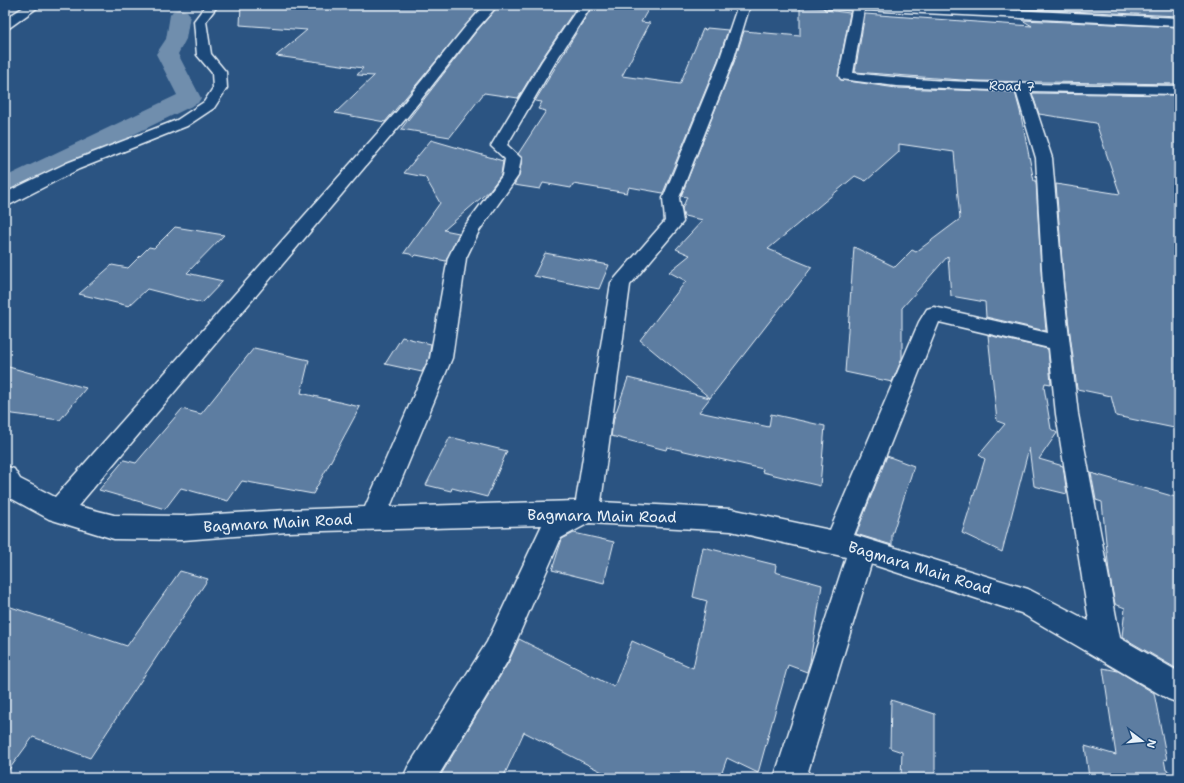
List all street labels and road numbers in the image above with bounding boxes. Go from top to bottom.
street label: Road 7 [989,77,1035,95]
street label: Bagmara Main Road [527,505,677,527]
street label: Bagmara Main Road [203,509,353,537]
street label: Bagmara Main Road [846,537,995,600]

